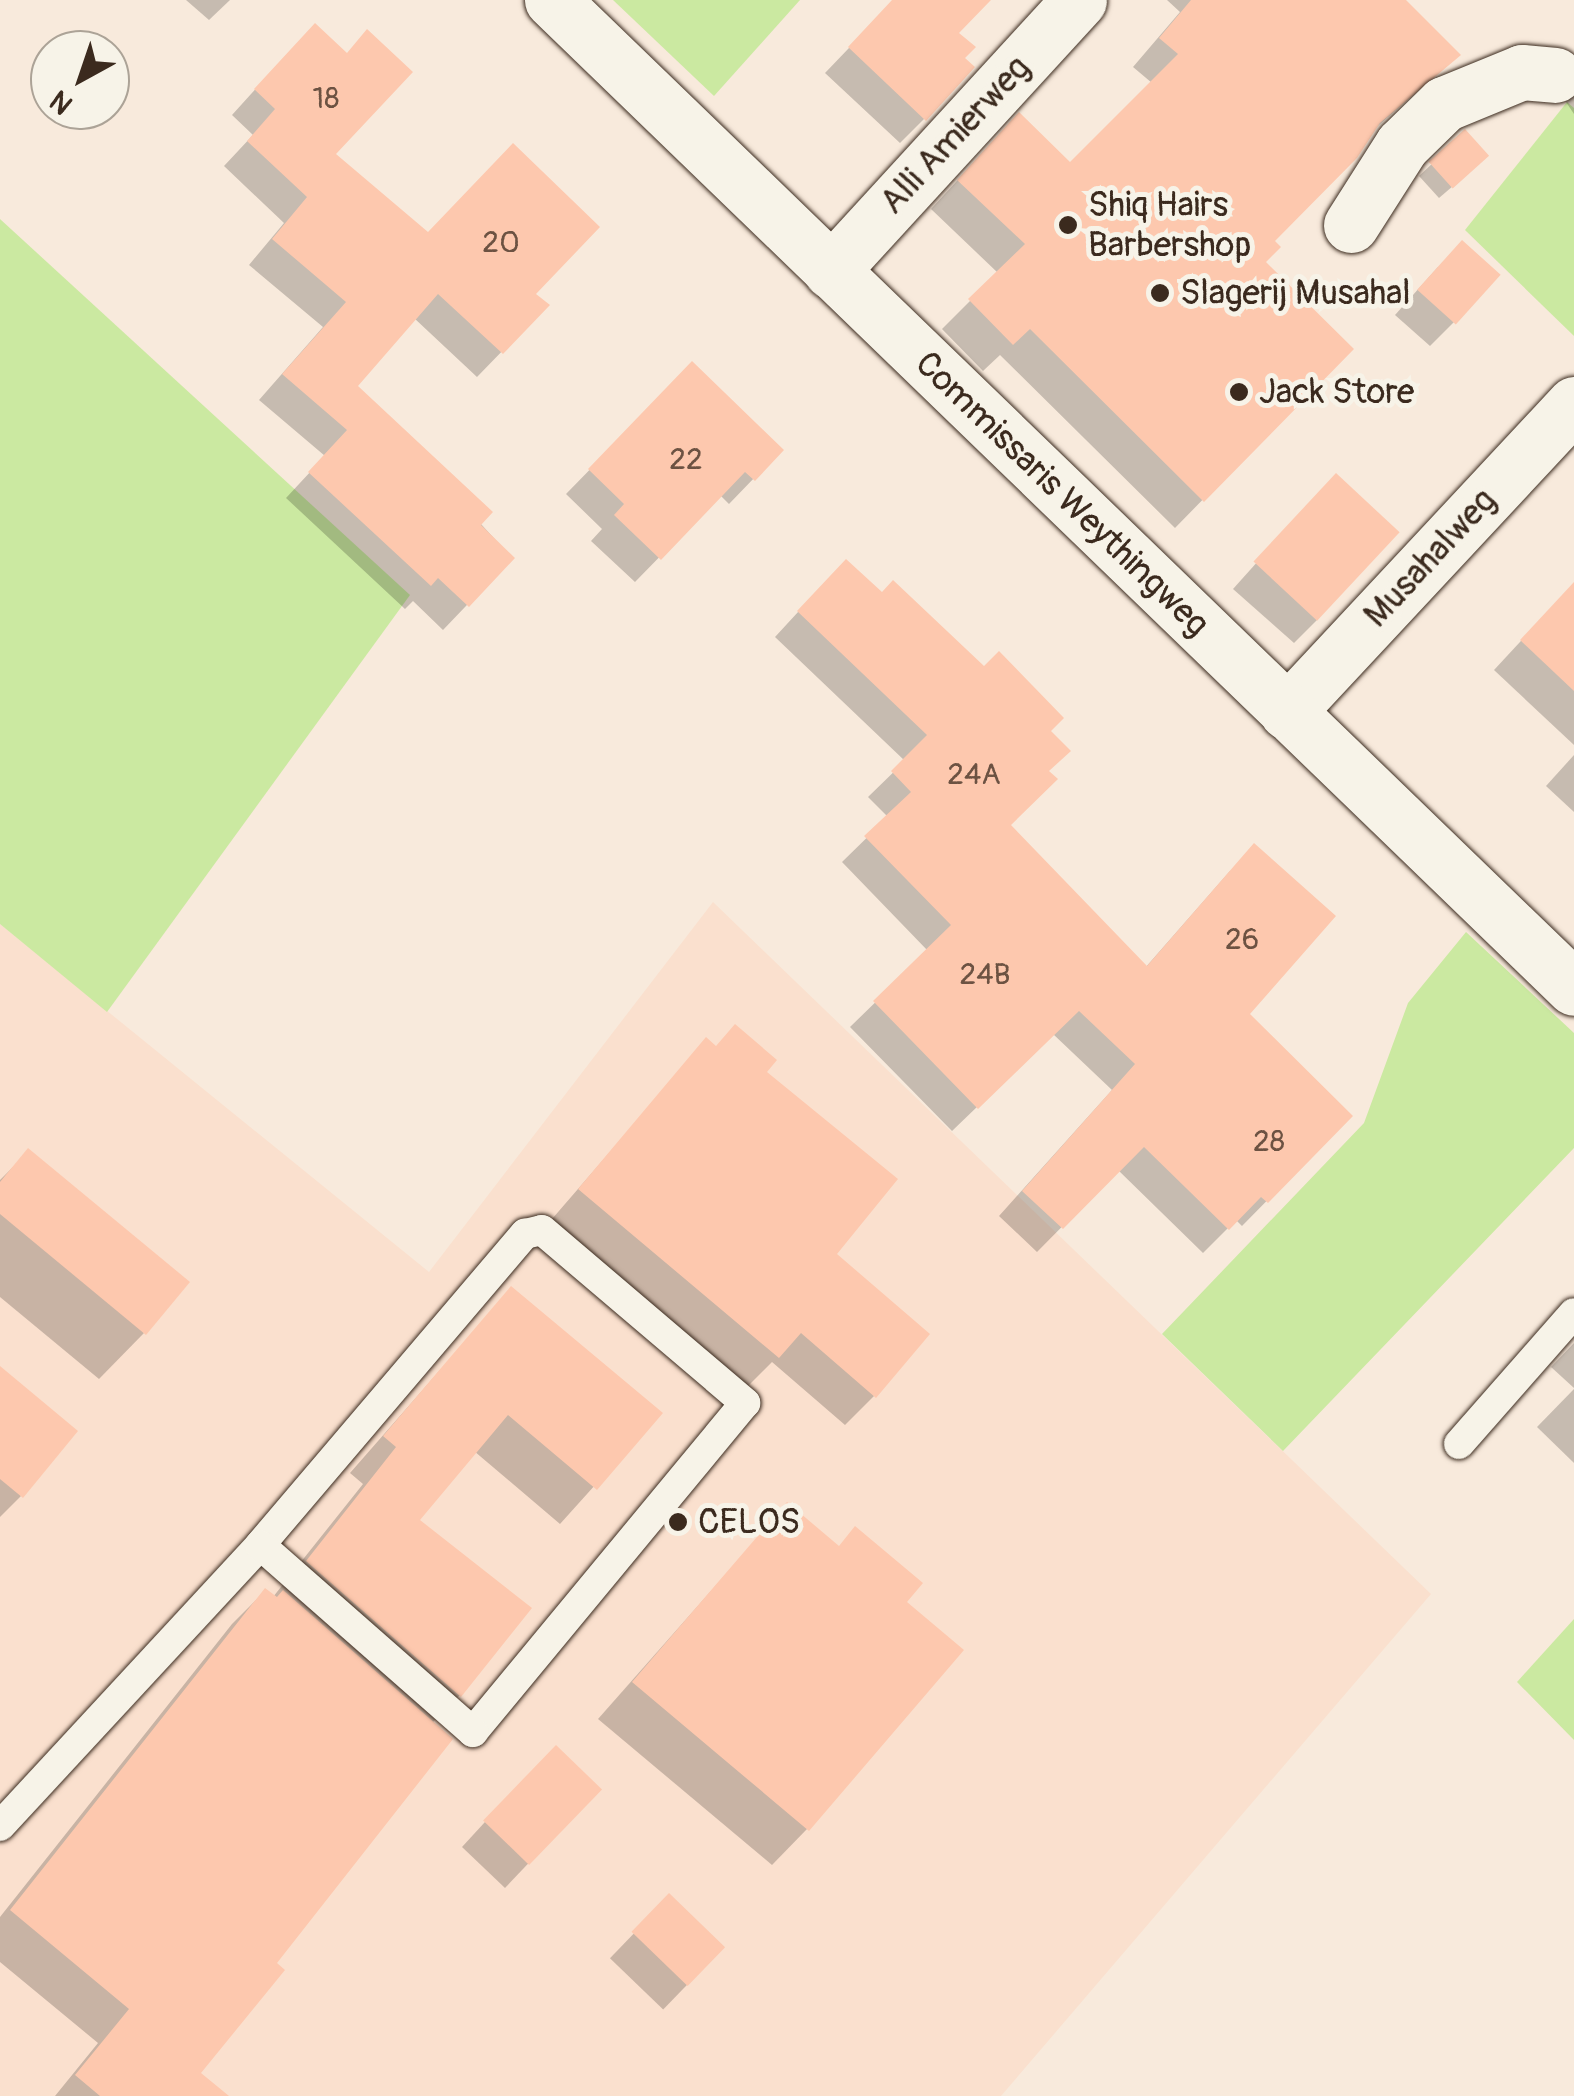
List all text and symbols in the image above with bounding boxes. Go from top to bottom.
north arrow [30,30,130,130]
street label: Alli Amierweg [871,47,1039,223]
house number: 18 [313,81,339,117]
text: N [43,82,80,121]
place label: Shiq Hairs Barbershop [1088,184,1251,266]
marker: Shiq Hairs Barbershop [1057,214,1079,236]
house number: 20 [482,225,520,261]
place label: Slagerij Musahal [1180,272,1411,314]
marker: Slagerij Musahal [1149,282,1171,304]
street label: Commissaris Weythingweg [906,343,1218,645]
place label: Jack Store [1259,371,1414,413]
marker: Jack Store [1228,381,1250,403]
house number: 22 [669,442,703,478]
street label: Musahalweg [1355,480,1505,636]
house number: 24A [947,757,1001,793]
house number: 26 [1225,922,1259,958]
house number: 24B [959,957,1011,993]
house number: 28 [1253,1124,1285,1160]
place label: CELOS [698,1501,800,1543]
marker: CELOS [667,1511,689,1533]

